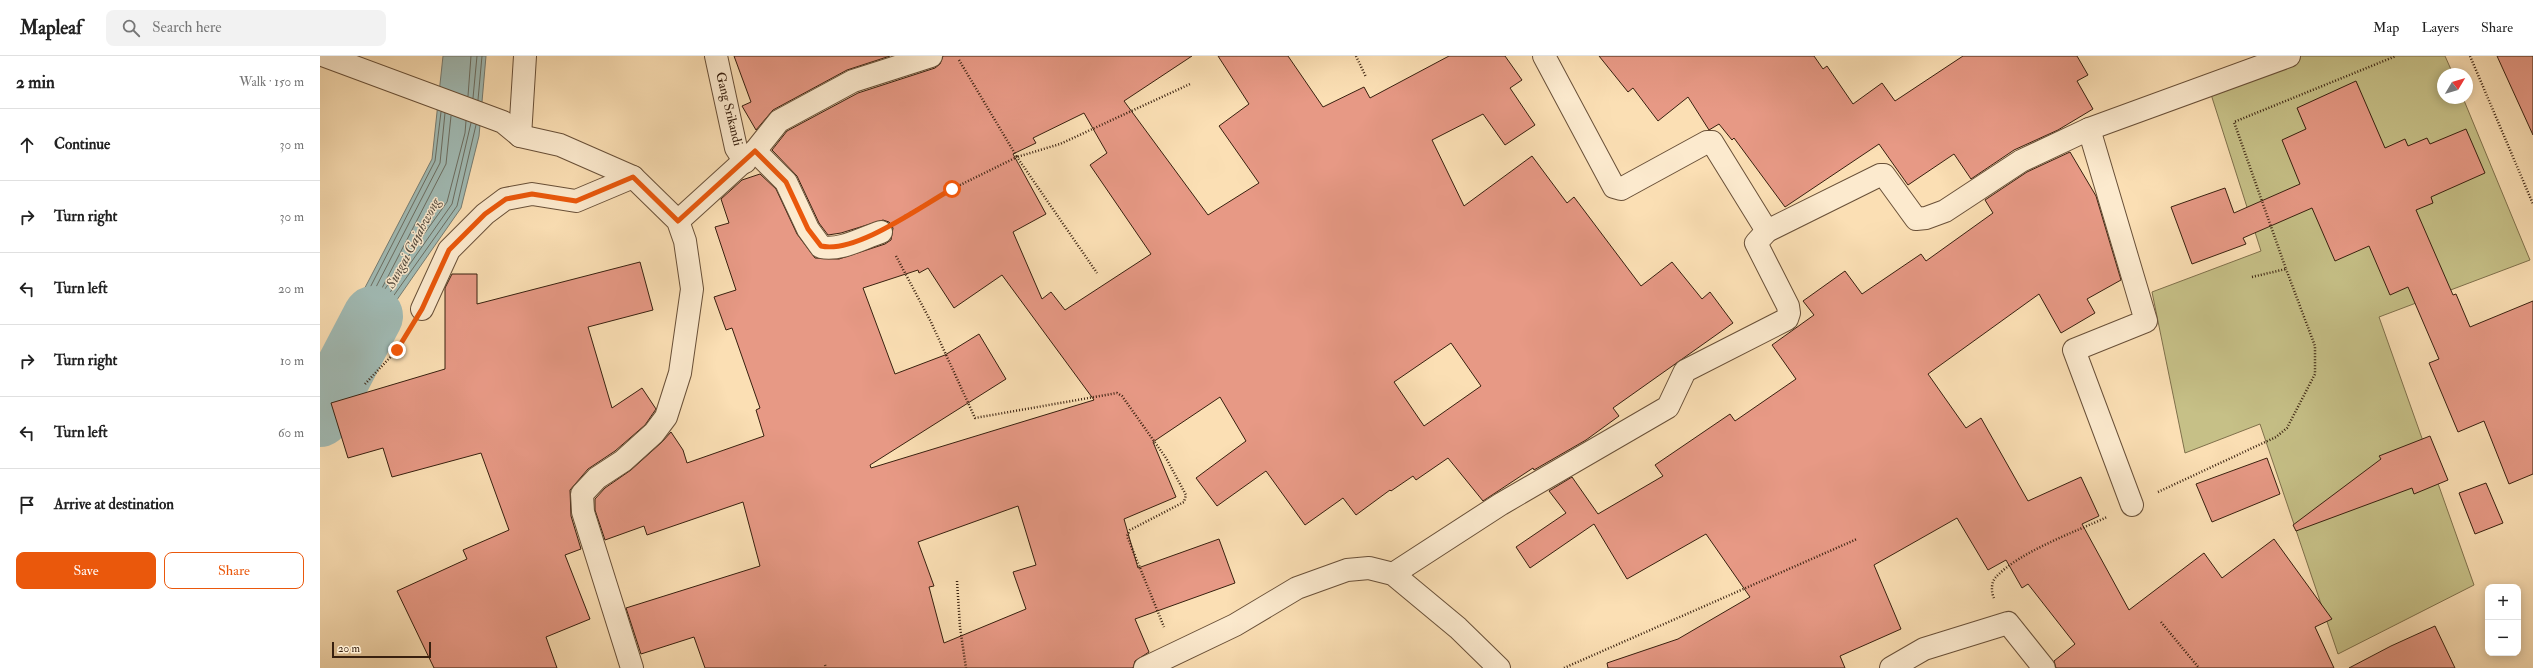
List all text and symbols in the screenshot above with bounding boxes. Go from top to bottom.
search box [106,10,386,46]
text: Mapleaf [20,16,82,40]
icon: search [120,17,142,39]
text: Search here [152,18,222,37]
text: Map [2373,19,2399,36]
text: Layers [2421,19,2459,36]
text: Share [2481,19,2513,36]
north arrow [2437,68,2473,104]
street label: Gang Srikandi [712,70,746,148]
text: 2 min [16,72,55,93]
text: Walk · 150 m [239,74,304,90]
icon: ahead [16,134,38,156]
text: Continue [54,135,110,154]
text: 30 m [280,137,304,153]
route start [943,180,961,198]
water label: Sungai Gajahwong [382,194,444,292]
icon: right [16,206,38,228]
text: Turn right [54,207,117,226]
text: 30 m [280,209,304,225]
icon: left [16,278,38,300]
text: Turn left [54,279,108,298]
text: 20 m [278,281,304,297]
route end [388,341,406,359]
icon: right [16,350,38,372]
text: Turn right [54,351,117,370]
text: 10 m [280,353,304,369]
icon: left [16,422,38,444]
text: Turn left [54,423,108,442]
text: 60 m [278,425,304,441]
icon: arrive [16,494,38,516]
text: Arrive at destination [54,495,174,514]
button: Save [16,552,156,589]
button: Share [164,552,304,589]
map controls [2485,584,2521,656]
button: + [2485,584,2521,620]
button: − [2485,620,2521,656]
scale bar [332,640,431,659]
text: 20 m [338,642,360,655]

